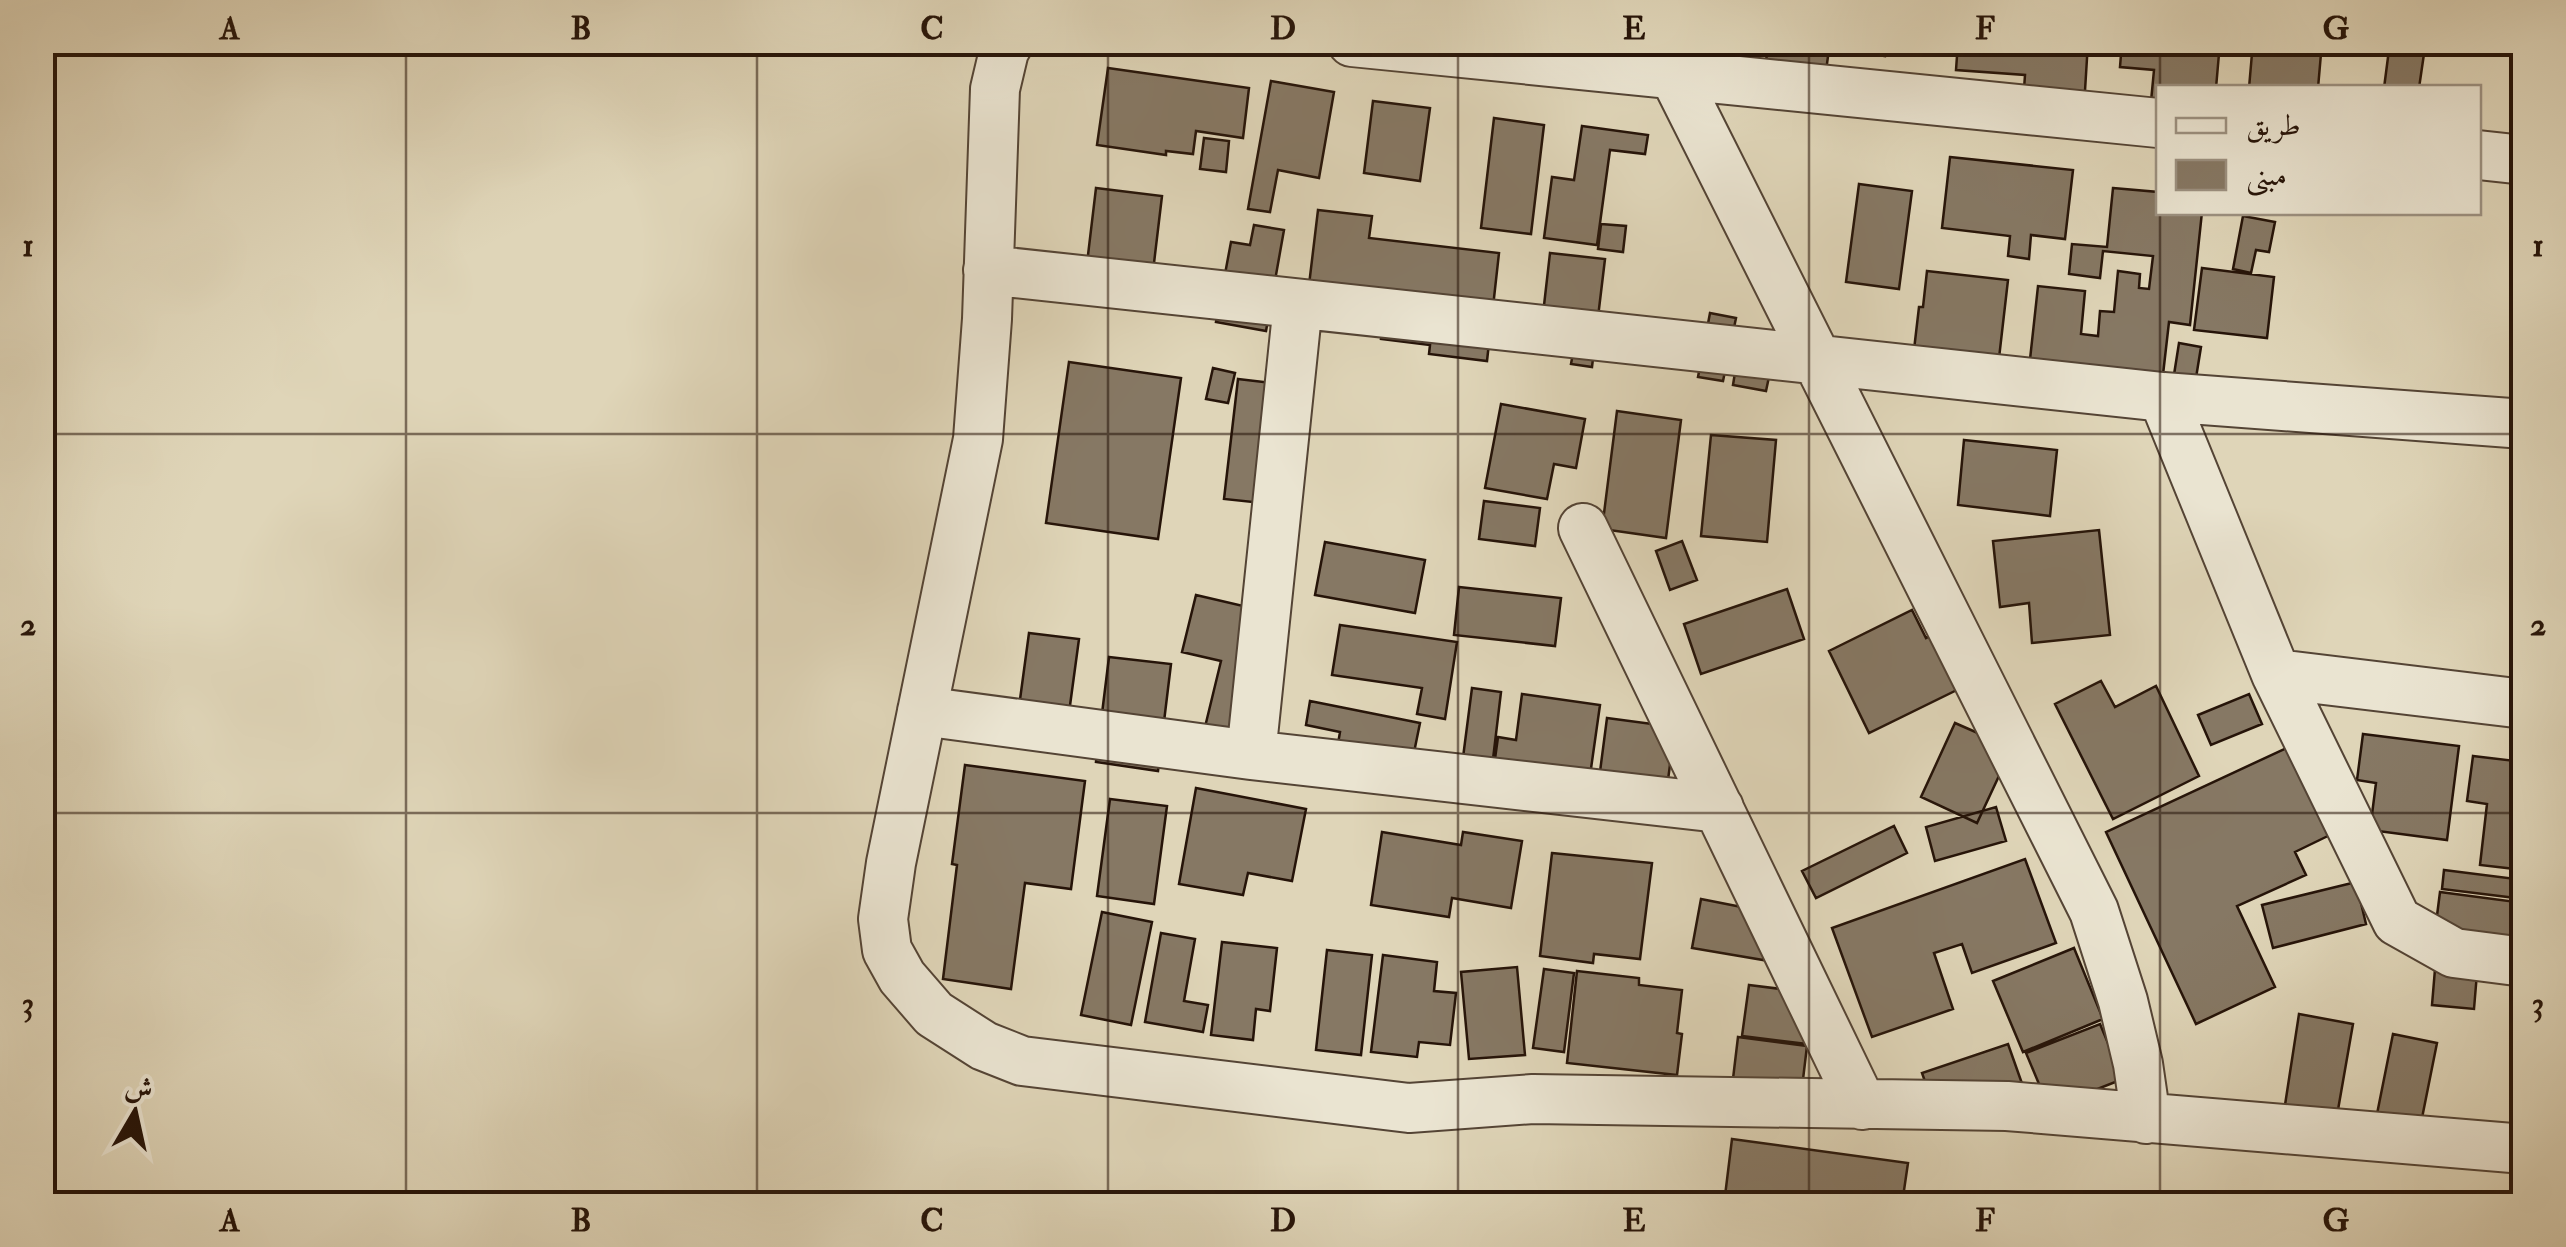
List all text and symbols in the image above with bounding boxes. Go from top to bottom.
text: A [218,9,241,49]
text: B [571,9,591,49]
text: C [920,9,944,49]
text: D [1270,9,1296,49]
text: E [1622,9,1646,49]
text: F [1975,9,1995,49]
text: G [2323,9,2350,49]
legend [2156,85,2481,215]
text: طريق [2246,107,2301,144]
text: مبنى [2246,157,2287,197]
text: 1 [22,226,34,266]
text: 1 [2532,226,2544,266]
text: 2 [20,605,36,645]
text: 2 [2530,605,2546,645]
text: 3 [22,984,34,1024]
text: 3 [2532,984,2544,1024]
north arrow [85,1062,185,1162]
text: ش [122,1069,155,1108]
text: A [218,1201,241,1241]
text: B [571,1201,591,1241]
text: C [920,1201,944,1241]
text: D [1270,1201,1296,1241]
text: E [1622,1201,1646,1241]
text: F [1975,1201,1995,1241]
text: G [2323,1201,2350,1241]

